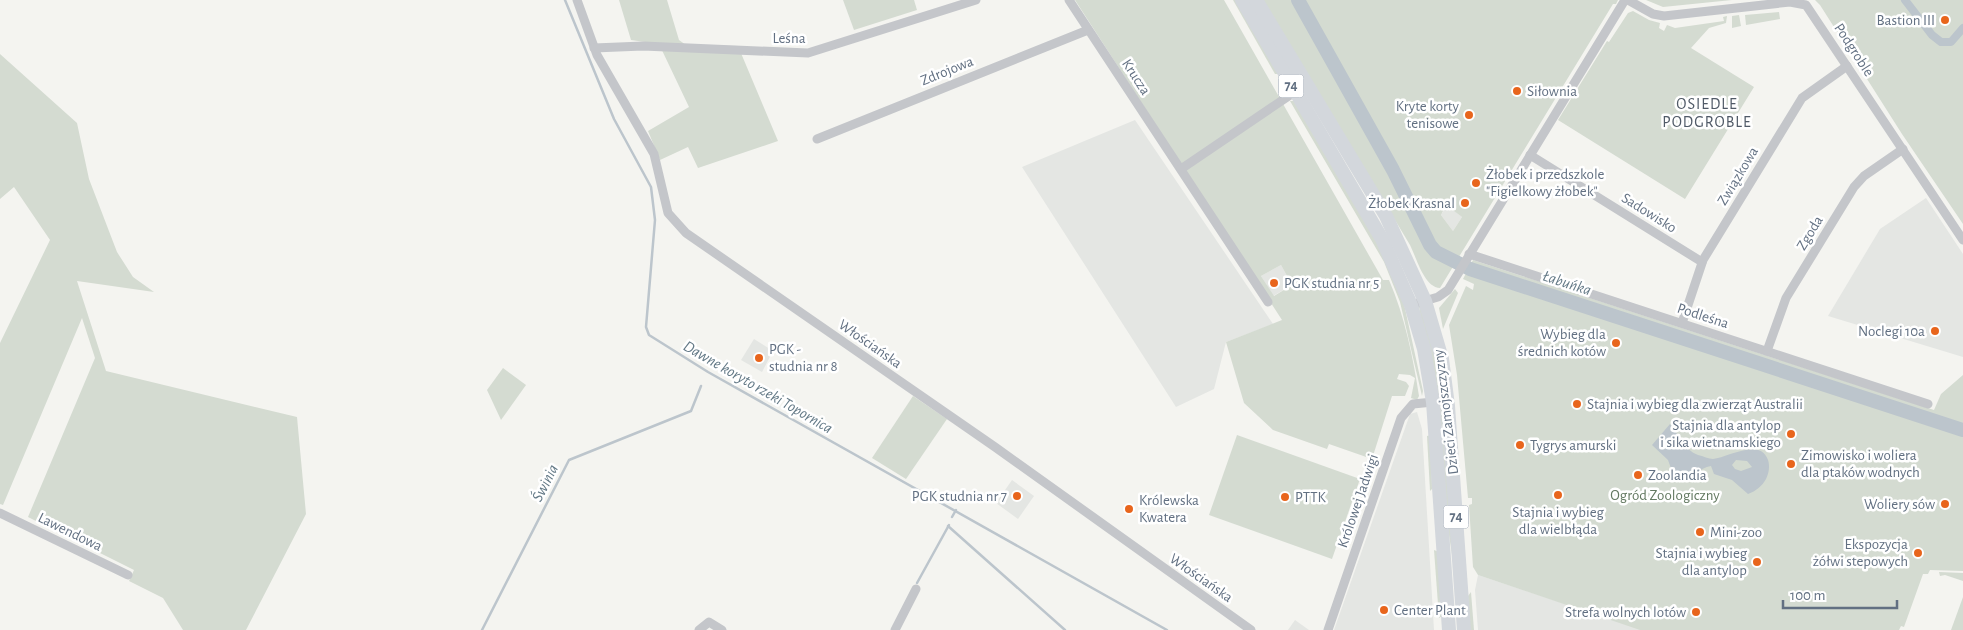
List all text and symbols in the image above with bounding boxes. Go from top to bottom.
place label: Bastion III [1877,13,1935,28]
marker: Bastion III [1939,14,1951,26]
street label: Podgroble [1831,21,1877,79]
street label: Leśna [772,31,806,46]
street label: Zdrojowa [918,54,976,88]
street label: Krucza [1119,56,1153,98]
road number: 74 [1278,74,1304,98]
place label: Siłownia [1527,84,1577,99]
marker: Siłownia [1511,85,1523,97]
district label: OSIEDLE PODGROBLE [1662,96,1752,130]
place label: Kryte korty tenisowe [1396,99,1460,131]
marker: Kryte korty tenisowe [1463,109,1475,121]
street label: Związkowa [1715,144,1761,208]
place label: Żłobek i przedszkole "Figielkowy żłobek" [1486,165,1605,199]
marker: Żłobek i przedszkole "Figielkowy żłobek" [1470,177,1482,189]
street label: Sadowisko [1619,190,1679,236]
place label: Żłobek Krasnal [1368,194,1455,211]
marker: Żłobek Krasnal [1459,197,1471,209]
street label: Zgoda [1794,213,1826,253]
water label: Łabuńka [1541,268,1593,298]
place label: PGK studnia nr 5 [1284,276,1379,291]
marker: PGK studnia nr 5 [1268,277,1280,289]
street label: Podleśna [1675,301,1731,331]
street label: Włościańska [836,317,904,371]
place label: Noclegi 10a [1858,324,1925,339]
marker: Noclegi 10a [1929,325,1941,337]
place label: Wybieg dla średnich kotów [1518,327,1606,359]
marker: Wybieg dla średnich kotów [1610,337,1622,349]
water label: Dawne koryto rzeki Topornica [680,338,835,437]
place label: PGK - studnia nr 8 [769,342,838,374]
street label: Dzieci Zamojszczyzny [1431,348,1461,476]
marker: PGK - studnia nr 8 [753,352,765,364]
place label: Stajnia i wybieg dla zwierząt Australii [1587,397,1803,412]
marker: Stajnia i wybieg dla zwierząt Australii [1571,398,1583,410]
place label: Stajnia dla antylop i sika wietnamskiego [1660,418,1781,450]
marker: Stajnia dla antylop i sika wietnamskiego [1785,428,1797,440]
place label: Tygrys amurski [1530,438,1616,453]
marker: Tygrys amurski [1514,439,1526,451]
place label: Zimowisko i woliera dla ptaków wodnych [1801,448,1920,480]
street label: Królowej Jadwigi [1335,452,1381,550]
marker: Zimowisko i woliera dla ptaków wodnych [1785,458,1797,470]
water label: Świnia [527,461,561,504]
place label: Zoolandia [1648,468,1707,483]
marker: Zoolandia [1632,469,1644,481]
park label: Ogród Zoologiczny [1610,488,1720,503]
place label: PGK studnia nr 7 [912,489,1007,504]
marker: Stajnia i wybieg dla wielbłąda [1552,489,1564,501]
marker: PGK studnia nr 7 [1011,490,1023,502]
place label: PTTK [1295,490,1326,505]
marker: PTTK [1279,491,1291,503]
place label: Królewska Kwatera [1139,493,1199,525]
place label: Woliery sów [1864,497,1935,512]
marker: Woliery sów [1939,498,1951,510]
marker: Królewska Kwatera [1123,503,1135,515]
place label: Stajnia i wybieg dla wielbłąda [1512,505,1604,537]
road number: 74 [1444,506,1468,528]
street label: Lawendowa [36,510,104,554]
place label: Mini-zoo [1710,525,1762,540]
marker: Mini-zoo [1694,526,1706,538]
place label: Ekspozycja żółwi stepowych [1813,537,1908,569]
place label: Stajnia i wybieg dla antylop [1655,546,1748,578]
marker: Ekspozycja żółwi stepowych [1912,547,1924,559]
street label: Włościańska [1167,551,1235,605]
marker: Stajnia i wybieg dla antylop [1751,556,1763,568]
scale bar [1783,578,1897,610]
text: 100 m [1790,588,1825,603]
place label: Center Plant [1394,603,1466,618]
marker: Center Plant [1378,604,1390,616]
place label: Strefa wolnych lotów [1565,605,1686,620]
marker: Strefa wolnych lotów [1690,606,1702,618]

